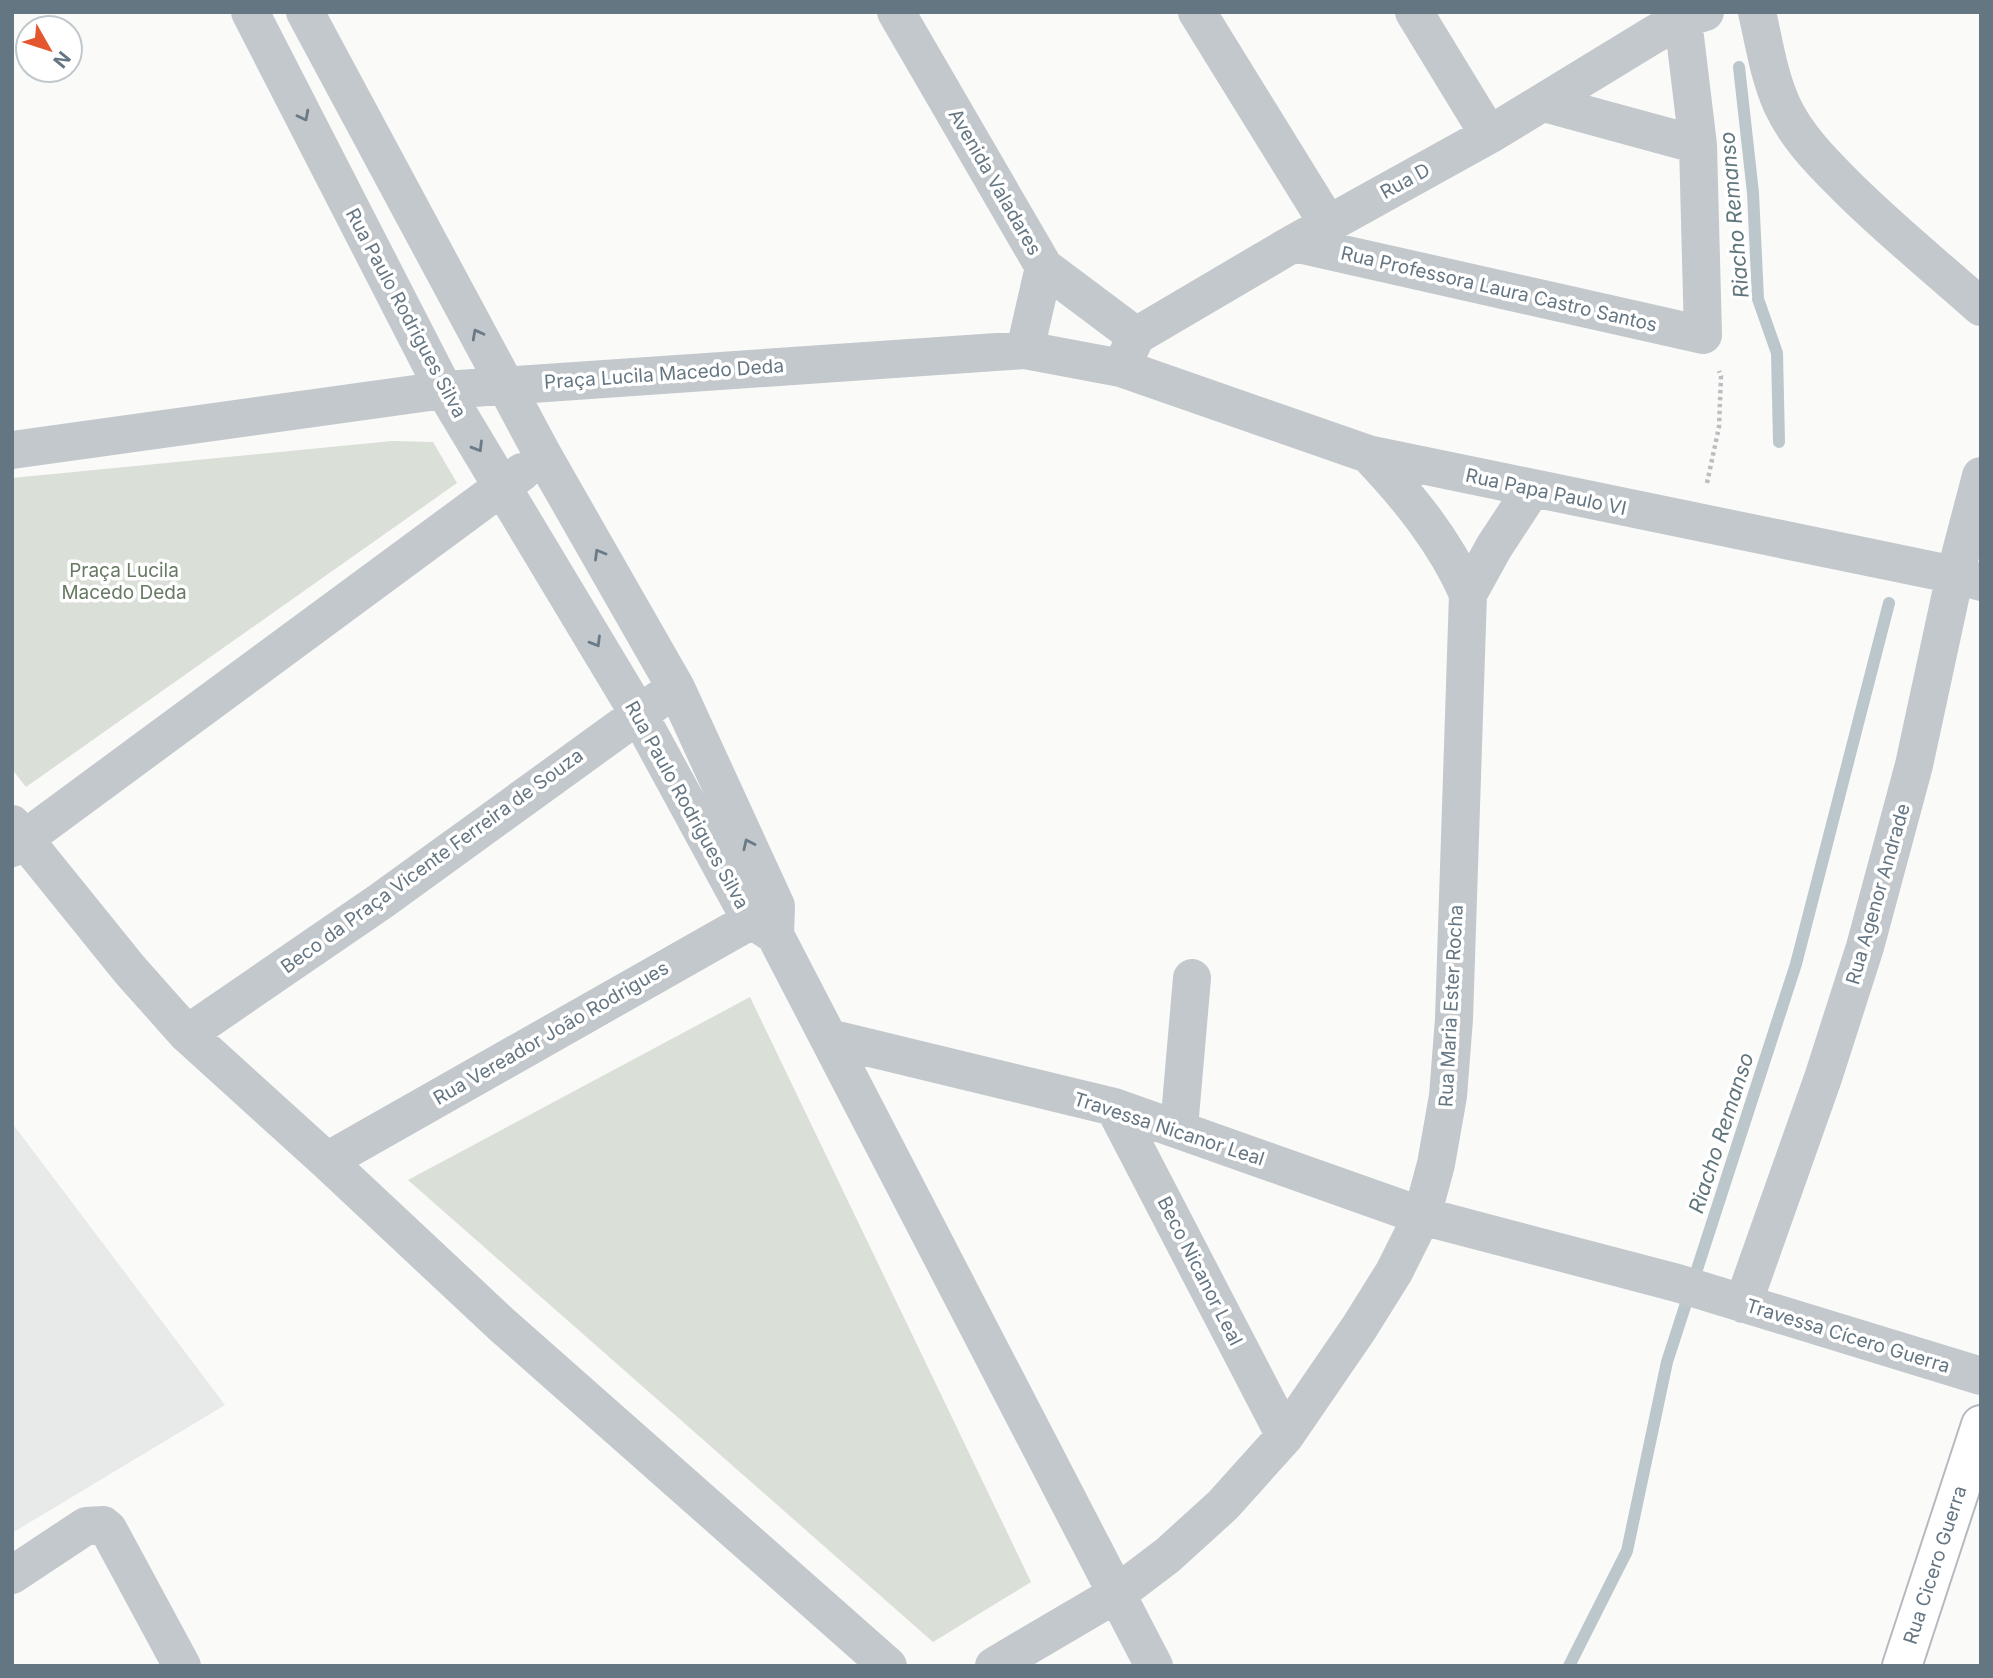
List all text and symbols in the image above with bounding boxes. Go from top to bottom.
north arrow [14,14,84,84]
text: N [48,47,75,72]
street label: Avenida Valadares [944,105,1046,259]
one-way arrow [295,109,309,121]
water label: Riacho Remanso [1714,131,1754,299]
street label: Rua D [1376,158,1434,204]
street label: Rua Paulo Rodrigues Silva [341,204,471,422]
street label: Rua Professora Laura Castro Santos [1339,241,1659,337]
one-way arrow [472,329,485,341]
street label: Praça Lucila Macedo Deda [543,354,785,394]
one-way arrow [470,440,483,453]
street label: Rua Papa Paulo VI [1464,464,1628,520]
one-way arrow [594,549,607,562]
park label: Praça Lucila Macedo Deda [61,559,187,604]
one-way arrow [587,635,600,648]
street label: Rua Paulo Rodrigues Silva [620,697,754,913]
street label: Beco da Praça Vicente Ferreira de Souza [276,744,588,978]
street label: Rua Agenor Andrade [1841,801,1915,987]
one-way arrow [742,839,756,851]
street label: Rua Maria Ester Rocha [1434,904,1468,1108]
street label: Rua Vereador João Rodrigues [429,956,673,1110]
water label: Riacho Remanso [1683,1050,1759,1216]
street label: Travessa Nicanor Leal [1071,1087,1267,1171]
street label: Beco Nicanor Leal [1152,1193,1248,1349]
street label: Travessa Cícero Guerra [1743,1294,1953,1378]
street label: Rua Cicero Guerra [1899,1483,1971,1647]

